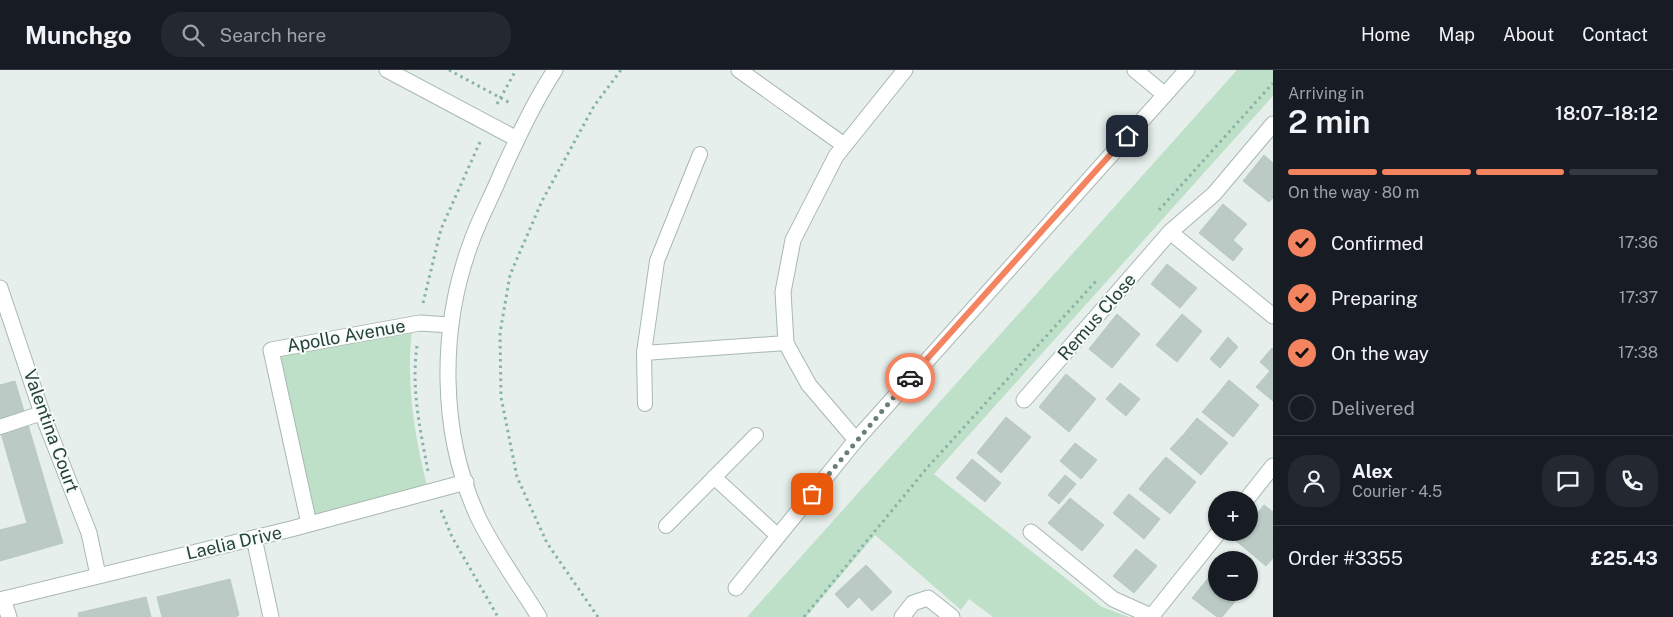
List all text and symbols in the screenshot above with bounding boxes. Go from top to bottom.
search box [161,12,511,57]
text: Munchgo [25,21,131,49]
icon: search [179,21,207,49]
text: Search here [219,24,326,46]
text: Home [1361,24,1411,45]
text: Map [1439,24,1475,45]
text: About [1503,24,1554,45]
text: Contact [1582,24,1648,45]
text: Arriving in [1288,84,1364,103]
text: 18:07–18:12 [1555,102,1658,124]
text: 2 min [1288,103,1371,140]
pin [1106,115,1148,157]
icon: home [1113,122,1141,150]
text: On the way · 80 m [1288,183,1419,202]
icon: check [1288,229,1316,257]
text: Confirmed [1331,232,1424,254]
text: 17:36 [1618,233,1658,252]
street label: Remus Close [1053,269,1140,364]
icon: check [1288,284,1316,312]
text: Preparing [1331,287,1418,309]
text: 17:37 [1619,288,1658,307]
street label: Apollo Avenue [285,315,407,356]
icon: check [1288,339,1316,367]
text: On the way [1331,342,1429,364]
text: 17:38 [1618,343,1658,362]
courier [885,353,935,403]
icon: car [896,364,924,392]
street label: Valentina Court [19,366,83,495]
text: Delivered [1331,397,1415,419]
button: person [1288,455,1340,507]
button: chat [1542,455,1594,507]
button: phone [1606,455,1658,507]
text: Alex [1352,460,1393,482]
pin [791,473,833,515]
icon: bag [798,480,826,508]
text: Courier · 4.5 [1352,482,1442,501]
map controls [1208,491,1258,601]
button: + [1208,491,1258,541]
street label: Laelia Drive [184,521,284,564]
text: Order #3355 [1288,547,1403,569]
text: £25.43 [1591,547,1658,569]
button: − [1208,551,1258,601]

